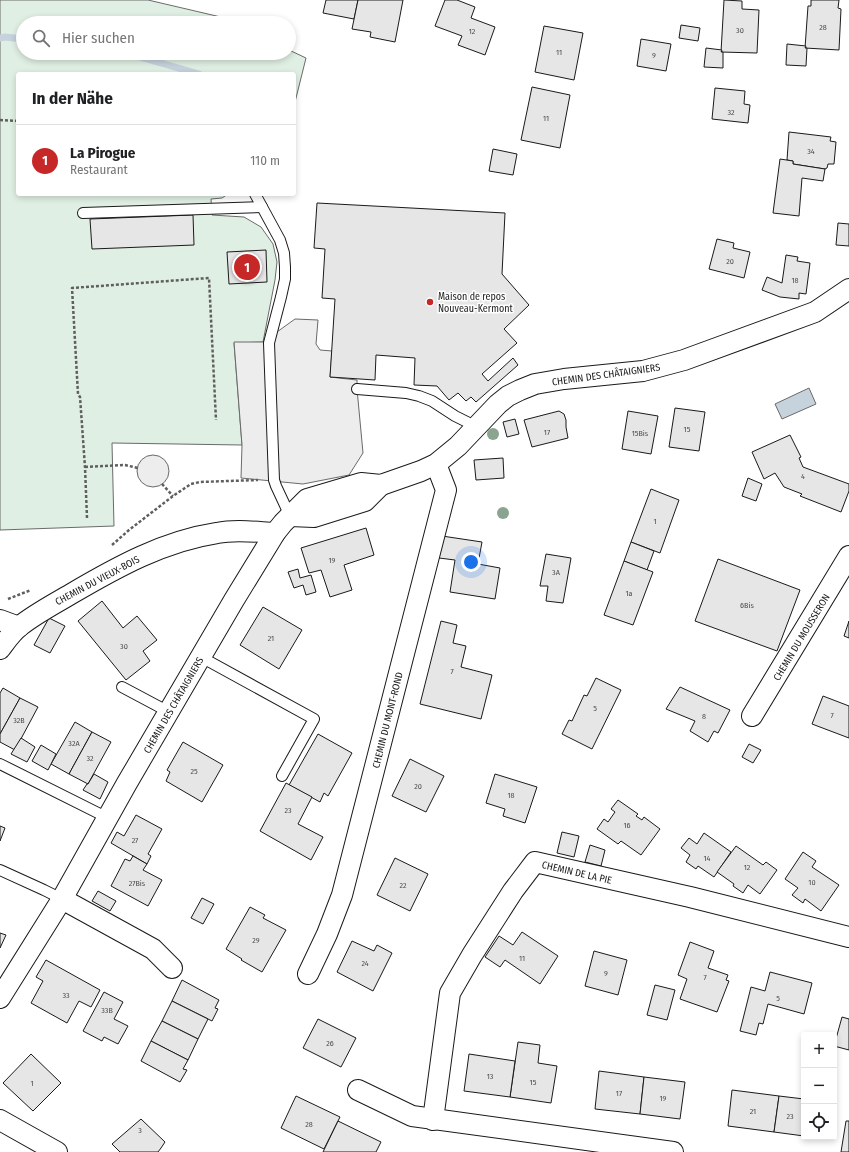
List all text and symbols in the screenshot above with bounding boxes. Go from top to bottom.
search box [16,16,296,60]
house number: 28 [819,23,827,32]
house number: 30 [736,26,744,35]
icon: search [30,27,52,49]
house number: 12 [469,27,476,36]
text: Hier suchen [62,29,135,47]
house number: 11 [556,48,562,57]
house number: 9 [652,51,656,60]
text: In der Nähe [32,88,113,109]
house number: 32 [727,108,735,117]
house number: 11 [543,114,549,123]
text: La Pirogue [70,144,135,162]
house number: 34 [807,147,815,156]
text: 1 [42,153,48,168]
text: 110 m [250,153,280,168]
text: Restaurant [70,162,128,177]
pin: 1 [234,252,260,282]
house number: 20 [726,257,734,266]
house number: 18 [791,276,799,285]
place label: Maison de repos Nouveau-Kermont [438,291,513,315]
marker: Maison de repos Nouveau-Kermont [425,297,435,307]
street label: CHEMIN DES CHÂTAIGNIERS [551,360,661,389]
house number: 15 [684,425,691,434]
house number: 17 [544,428,551,437]
house number: 15Bis [632,429,649,438]
house number: 4 [801,472,805,481]
house number: 1 [653,517,657,526]
your location [461,552,481,572]
street label: CHEMIN DU VIEUX-BOIS [53,554,142,608]
house number: 19 [328,556,336,565]
house number: 3A [552,568,561,577]
house number: 1a [625,589,633,598]
street label: CHEMIN DU MOUSSERON [771,592,833,683]
house number: 6Bis [740,601,754,610]
house number: 21 [268,634,274,643]
house number: 30 [120,642,128,651]
street label: CHEMIN DES CHÂTAIGNIERS [141,655,206,756]
house number: 7 [450,667,454,676]
street label: CHEMIN DU MONT-ROND [370,671,406,770]
house number: 5 [593,704,597,713]
house number: 7 [830,711,834,720]
house number: 8 [702,712,706,721]
house number: 32B [13,716,25,725]
house number: 32A [68,739,80,748]
house number: 32 [86,754,94,763]
house number: 25 [190,767,198,776]
house number: 20 [414,782,422,791]
house number: 18 [507,791,515,800]
house number: 23 [284,806,292,815]
house number: 16 [623,821,631,830]
house number: 27 [132,836,139,845]
house number: 14 [704,854,711,863]
street label: CHEMIN DE LA PIE [541,859,613,887]
house number: 12 [744,863,751,872]
house number: 10 [808,878,816,887]
house number: 27Bis [129,879,146,888]
house number: 22 [399,881,407,890]
house number: 29 [252,936,260,945]
house number: 11 [519,954,525,963]
house number: 24 [361,959,369,968]
house number: 9 [604,969,608,978]
house number: 7 [703,973,707,982]
house number: 33 [62,991,70,1000]
house number: 5 [776,994,780,1003]
house number: 33B [101,1006,113,1015]
map controls [801,1032,837,1140]
button: + [801,1032,837,1068]
house number: 26 [326,1039,334,1048]
button: − [801,1068,837,1104]
house number: 13 [487,1072,494,1081]
house number: 15 [530,1078,537,1087]
house number: 1 [30,1079,34,1088]
house number: 17 [616,1089,623,1098]
house number: 19 [659,1094,667,1103]
button: locate [801,1104,837,1140]
house number: 21 [750,1107,756,1116]
house number: 23 [786,1112,794,1121]
house number: 28 [305,1120,313,1129]
house number: 3 [138,1126,142,1135]

